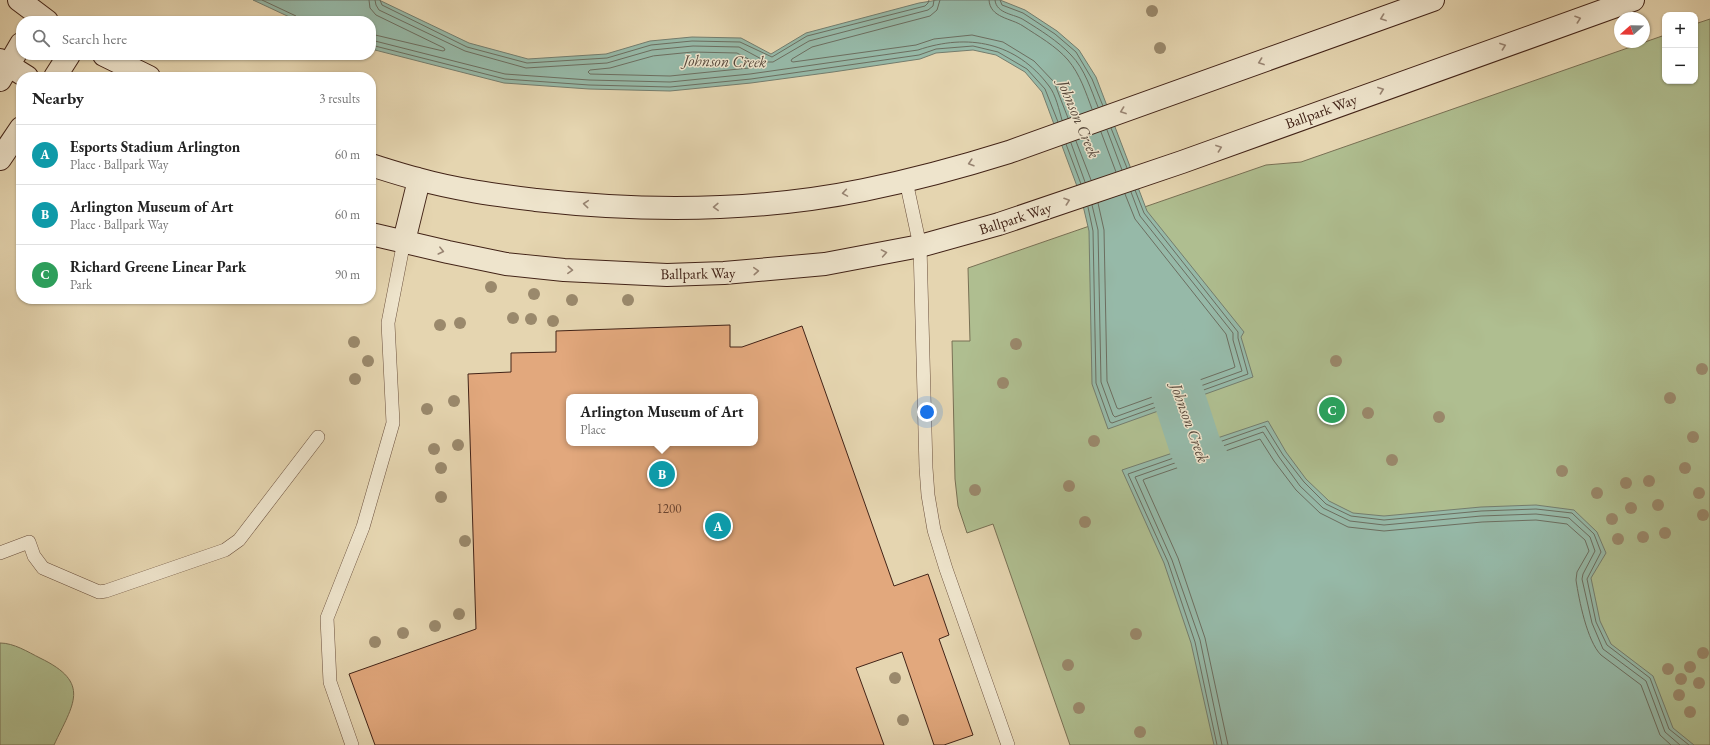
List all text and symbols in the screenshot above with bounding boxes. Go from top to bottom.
north arrow [1614,12,1650,48]
map controls [1662,12,1698,84]
button: + [1662,12,1698,48]
one-way arrow [1380,13,1387,21]
one-way arrow [1575,15,1582,24]
search box [16,16,376,60]
icon: search [30,27,52,49]
text: Search here [62,29,127,48]
one-way arrow [1499,42,1506,50]
button: − [1662,48,1698,84]
water label: Johnson Creek [680,50,767,72]
one-way arrow [1258,57,1265,65]
water label: Johnson Creek [1052,74,1105,162]
one-way arrow [1377,86,1384,95]
text: Nearby [32,87,84,109]
street label: Ballpark Way [1282,89,1360,133]
text: 3 results [319,90,360,107]
one-way arrow [1120,106,1127,115]
text: Esports Stadium Arlington [70,137,240,156]
one-way arrow [1215,145,1222,153]
text: A [40,146,50,163]
text: 60 m [335,146,360,163]
text: Place · Ballpark Way [70,156,169,173]
one-way arrow [968,158,975,167]
one-way arrow [842,189,848,197]
text: Arlington Museum of Art [70,197,233,216]
street label: Ballpark Way [976,197,1054,239]
one-way arrow [1063,197,1070,206]
one-way arrow [583,200,589,209]
one-way arrow [713,203,719,212]
text: B [41,206,49,223]
text: 60 m [335,206,360,223]
text: Place · Ballpark Way [70,216,169,233]
one-way arrow [438,246,445,254]
one-way arrow [881,249,887,257]
text: Richard Greene Linear Park [70,257,246,276]
street label: Ballpark Way [660,263,736,283]
one-way arrow [567,265,573,274]
text: C [40,266,50,283]
text: 90 m [335,266,360,283]
one-way arrow [753,266,759,275]
text: Park [70,276,92,293]
water label: Johnson Creek [1165,378,1214,466]
popup [566,394,758,446]
pin: C [1319,395,1345,425]
text: Arlington Museum of Art [580,402,744,421]
your location [917,402,937,422]
text: Place [580,421,606,438]
pin: B [649,459,675,489]
house number: 1200 [657,500,681,517]
pin: A [705,511,731,541]

